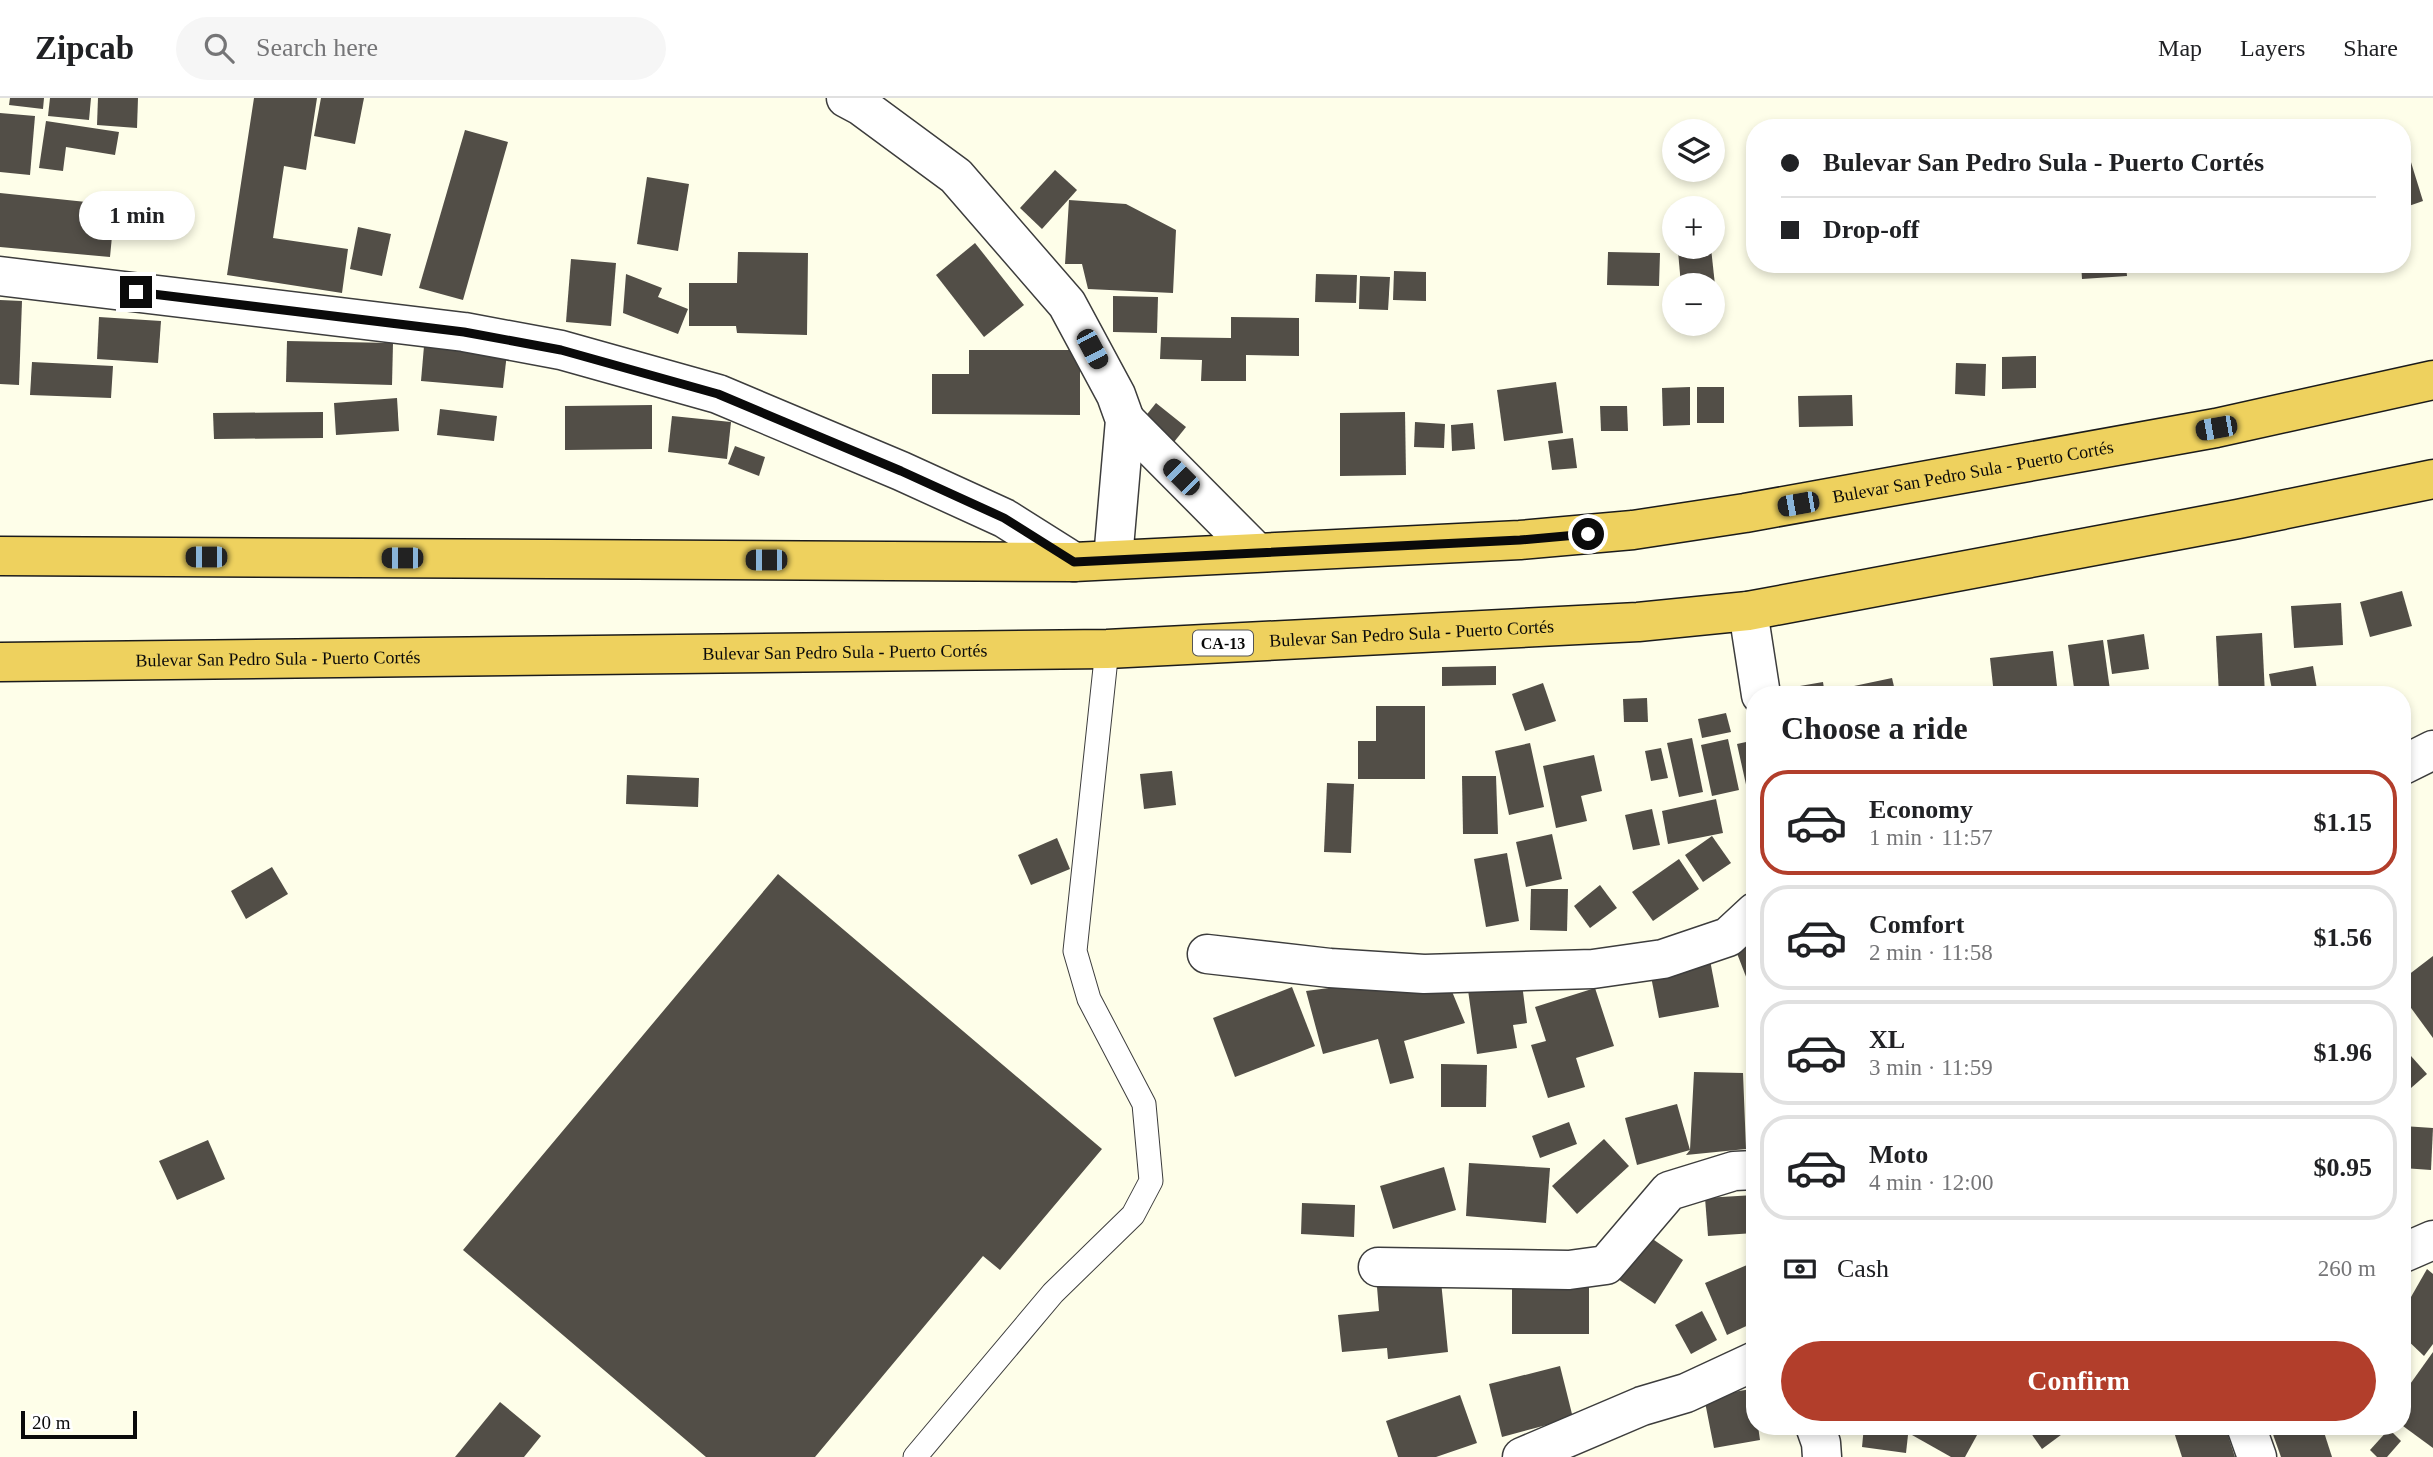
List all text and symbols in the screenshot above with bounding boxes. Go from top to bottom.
search box [176,17,666,80]
icon: search [200,29,238,67]
text: Zipcab [35,30,134,66]
text: Search here [256,33,378,62]
text: Map [2158,35,2202,61]
text: Layers [2240,35,2305,61]
text: Share [2343,35,2398,61]
map controls [1662,119,1725,336]
button: layers [1662,119,1725,182]
text: Bulevar San Pedro Sula - Puerto Cortés [1823,148,2264,177]
callout: 1 min [78,190,194,240]
button: + [1662,196,1725,259]
text: 1 min [109,203,165,228]
text: Drop-off [1823,215,1919,244]
button: − [1662,273,1725,336]
route end [120,276,152,308]
car [1073,326,1112,372]
car [2194,414,2239,442]
street label: Bulevar San Pedro Sula - Puerto Cortés [1831,437,2115,507]
car [1159,455,1204,499]
car [1776,490,1821,518]
route start [1572,518,1604,550]
car [186,547,228,568]
car [382,548,424,569]
car [746,550,788,571]
street label: Bulevar San Pedro Sula - Puerto Cortés [1269,616,1554,651]
road number: CA-13 [1193,630,1253,656]
street label: Bulevar San Pedro Sula - Puerto Cortés [702,640,988,664]
street label: Bulevar San Pedro Sula - Puerto Cortés [135,647,421,670]
text: Choose a ride [1781,710,1968,746]
icon: car [1785,791,1848,854]
text: Economy [1869,795,1973,824]
text: $1.15 [2314,808,2372,837]
text: 1 min · 11:57 [1869,825,1993,850]
icon: car [1785,906,1848,969]
text: Comfort [1869,910,1964,939]
text: $1.56 [2314,923,2372,952]
text: 2 min · 11:58 [1869,940,1993,965]
icon: car [1785,1021,1848,1084]
text: XL [1869,1025,1905,1054]
text: $1.96 [2314,1038,2372,1067]
text: 3 min · 11:59 [1869,1055,1993,1080]
icon: car [1785,1136,1848,1199]
text: Moto [1869,1140,1928,1169]
text: $0.95 [2314,1153,2372,1182]
text: 4 min · 12:00 [1869,1170,1994,1195]
icon: cash [1781,1250,1819,1288]
text: Cash [1837,1254,1889,1283]
text: 260 m [2318,1256,2376,1281]
button: Confirm [1781,1341,2376,1421]
scale bar [21,1408,136,1440]
text: 20 m [32,1412,71,1433]

